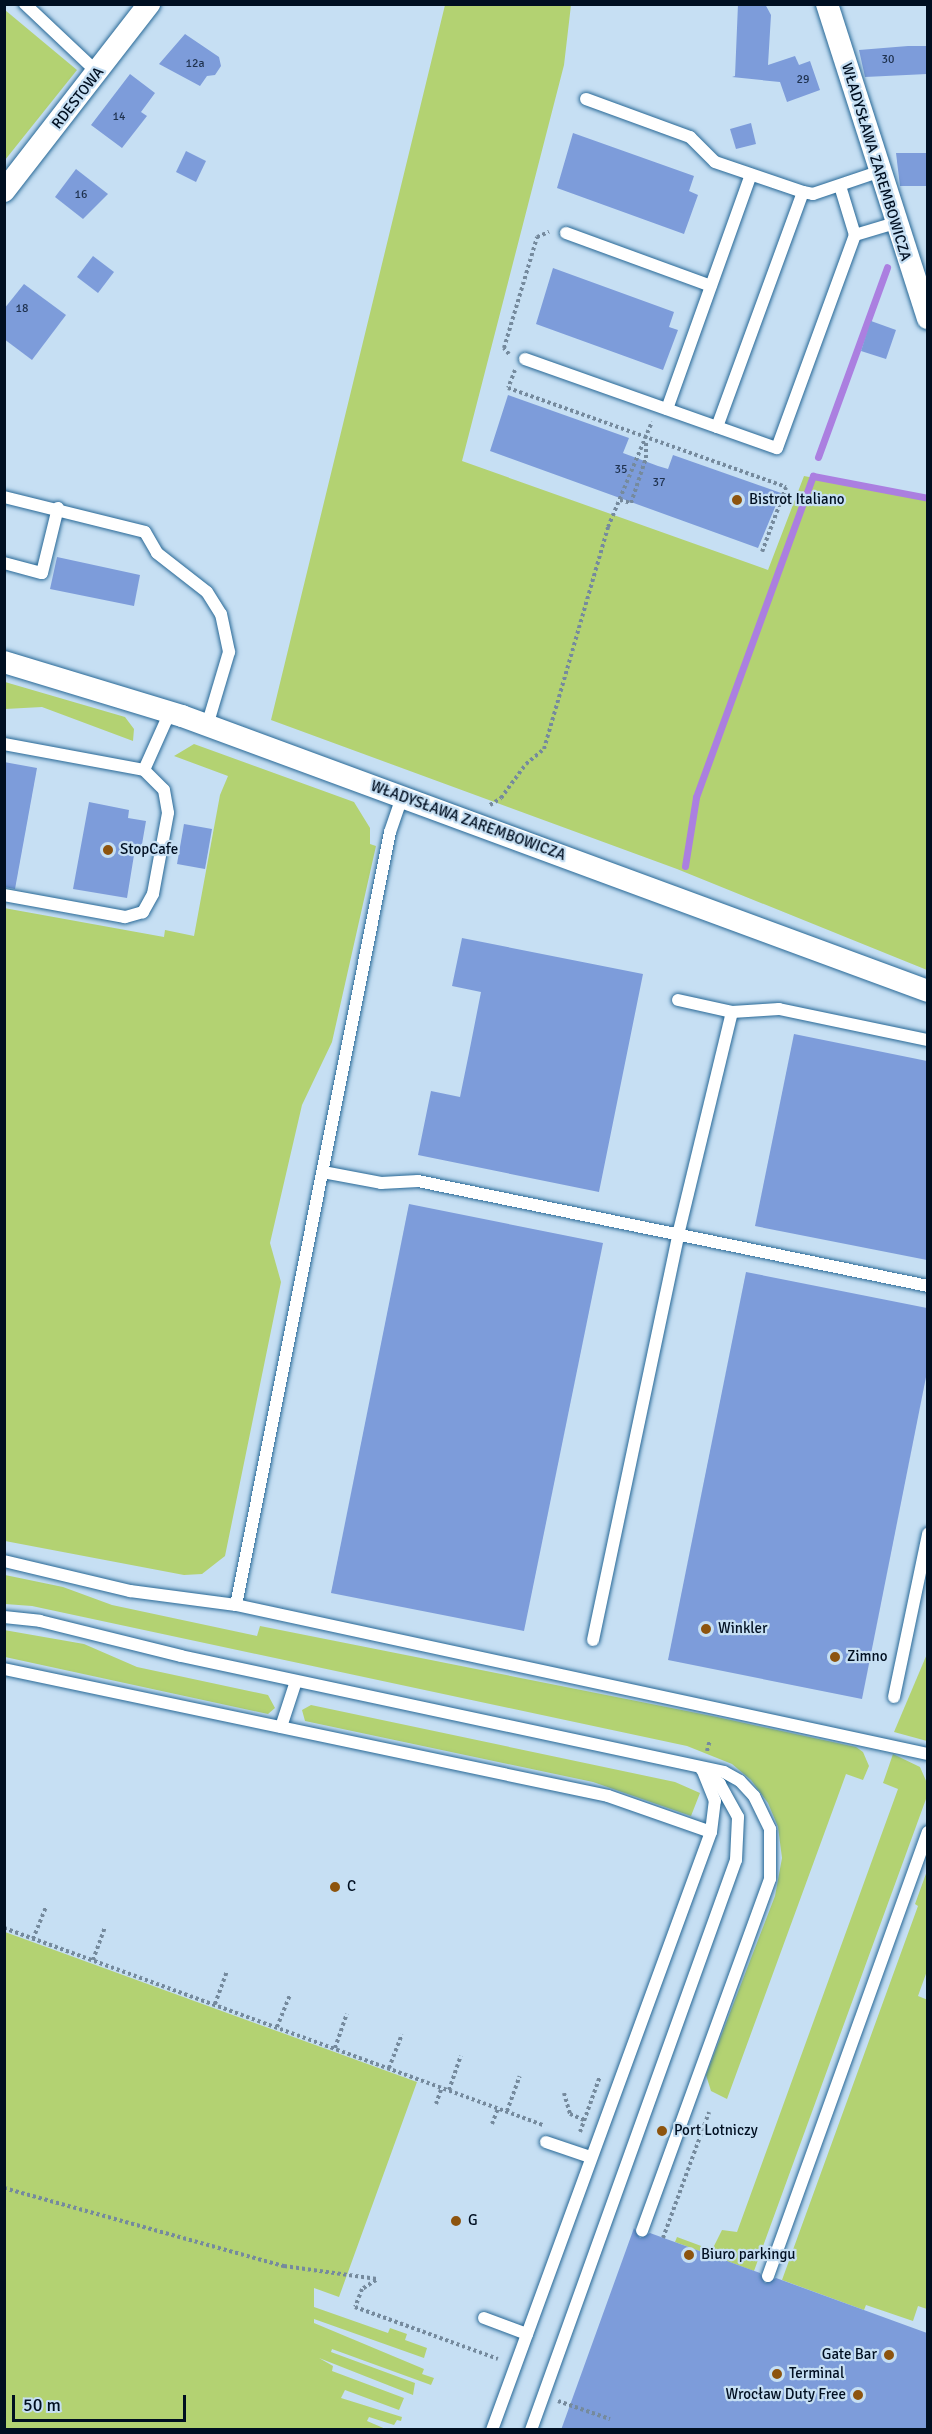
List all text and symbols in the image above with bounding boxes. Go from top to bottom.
house number: 30 [882,53,894,67]
house number: 12a [185,57,205,71]
street label: WŁADYSŁAWA ZAREMBOWICZA [837,61,915,263]
street label: RDESTOWA [48,64,108,132]
house number: 29 [797,73,809,87]
house number: 14 [113,110,125,124]
house number: 16 [75,188,87,202]
house number: 18 [16,302,28,316]
house number: 35 [615,463,627,477]
house number: 37 [653,476,665,490]
place label: Bistrot Italiano [749,491,845,509]
marker: Bistrot Italiano [730,493,744,507]
street label: WŁADYSŁAWA ZAREMBOWICZA [368,777,568,865]
place label: StopCafe [120,841,178,859]
marker: StopCafe [101,843,115,857]
place label: Winkler [718,1620,768,1638]
marker: Winkler [699,1622,713,1636]
place label: Zimno [847,1648,887,1666]
marker: Zimno [828,1650,842,1664]
place label: C [347,1878,356,1896]
marker: C [328,1880,342,1894]
place label: Port Lotniczy [674,2122,758,2140]
marker: Port Lotniczy [655,2124,669,2138]
place label: G [468,2212,478,2230]
marker: G [449,2214,463,2228]
place label: Biuro parkingu [701,2246,796,2264]
marker: Biuro parkingu [682,2248,696,2262]
place label: Gate Bar [822,2346,877,2364]
marker: Gate Bar [882,2348,896,2362]
place label: Terminal [789,2365,844,2383]
marker: Terminal [770,2367,784,2381]
scale bar [15,2383,189,2421]
place label: Wrocław Duty Free [726,2386,846,2404]
marker: Wrocław Duty Free [851,2388,865,2402]
text: 50 m [23,2394,61,2416]

